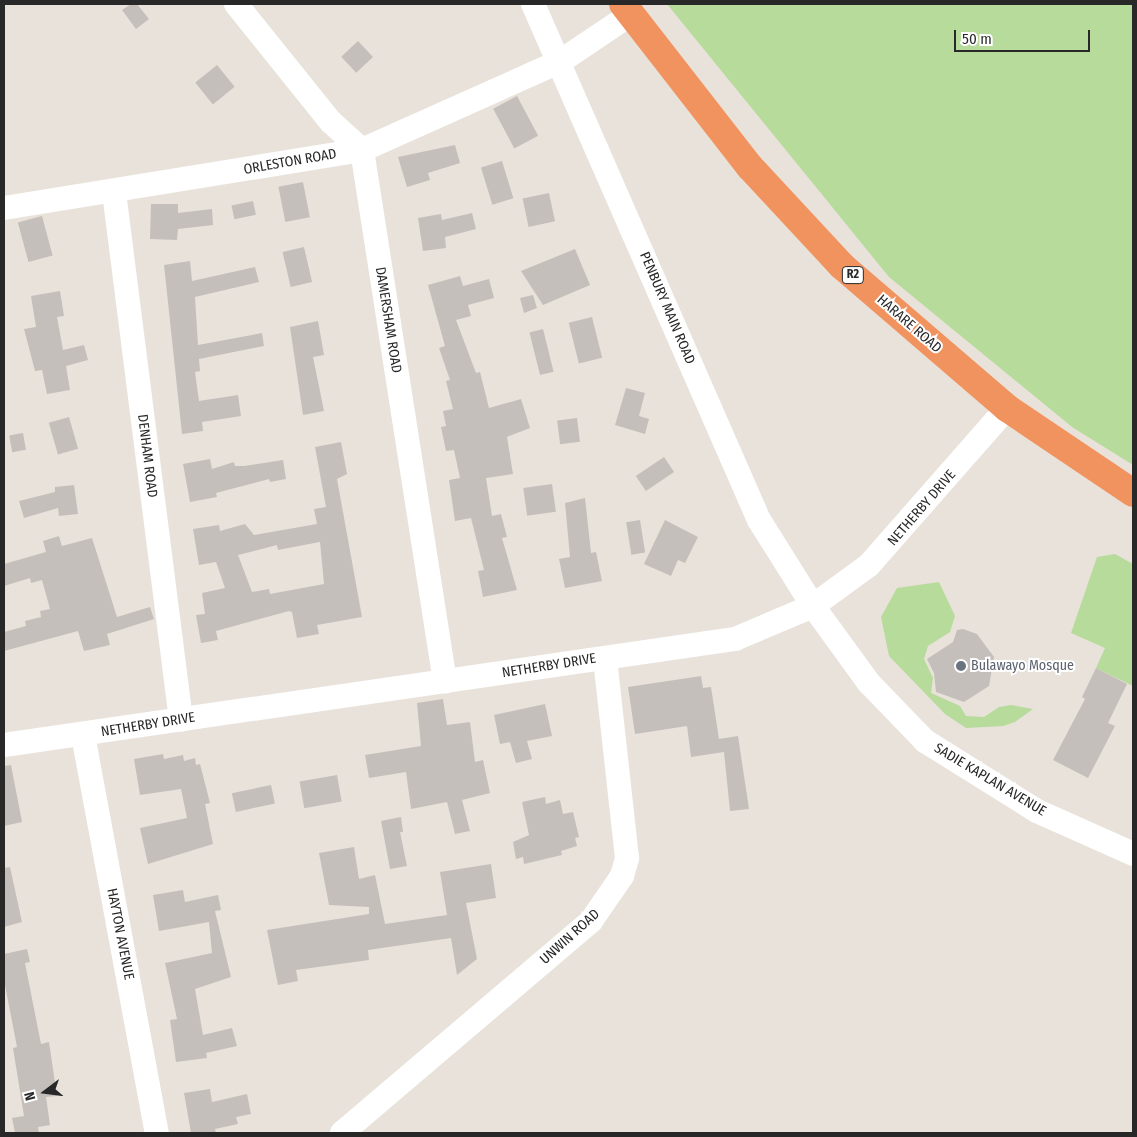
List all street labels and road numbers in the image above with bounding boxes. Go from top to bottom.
street label: ORLESTON ROAD [242,146,338,178]
street label: PENBURY MAIN ROAD [636,249,698,367]
street label: DAMERSHAM ROAD [371,266,405,374]
road number: R2 [842,266,864,284]
street label: HARARE ROAD [873,291,945,357]
street label: DENHAM ROAD [134,413,160,499]
street label: NETHERBY DRIVE [885,467,959,549]
street label: NETHERBY DRIVE [501,650,597,682]
street label: NETHERBY DRIVE [100,709,196,741]
street label: SADIE KAPLAN AVENUE [931,740,1049,820]
street label: HAYTON AVENUE [103,887,137,981]
street label: UNWIN ROAD [537,906,603,968]

